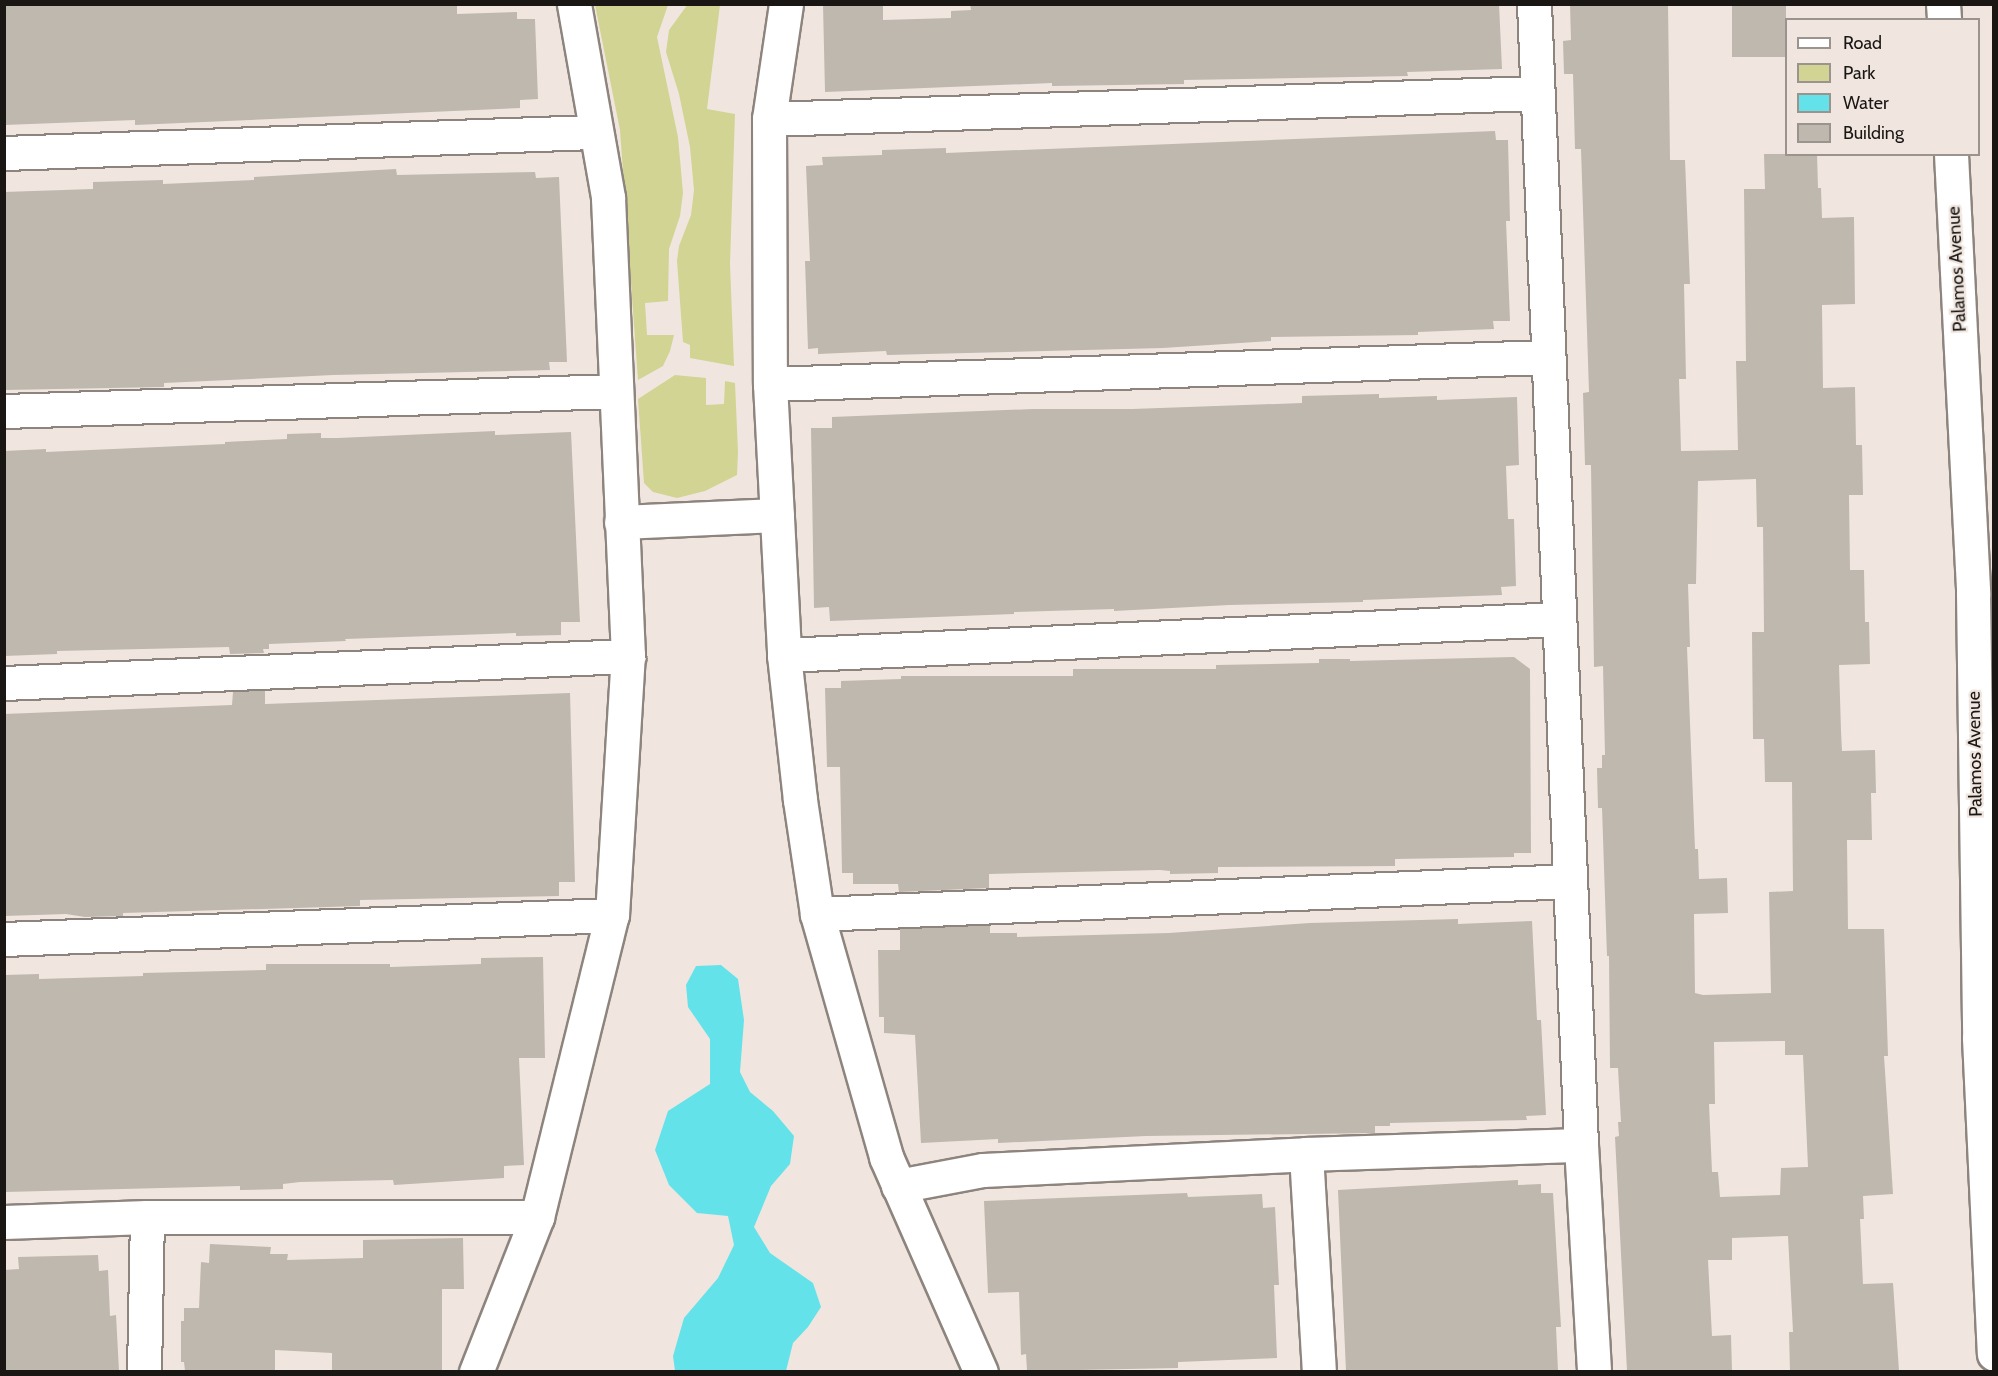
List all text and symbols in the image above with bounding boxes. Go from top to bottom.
legend [1785,18,1980,156]
text: Road [1843,32,1882,54]
text: Park [1843,62,1875,84]
text: Water [1843,92,1889,114]
text: Building [1843,122,1904,144]
street label: Palamos Avenue [1943,206,1971,332]
street label: Palamos Avenue [1963,691,1987,817]

